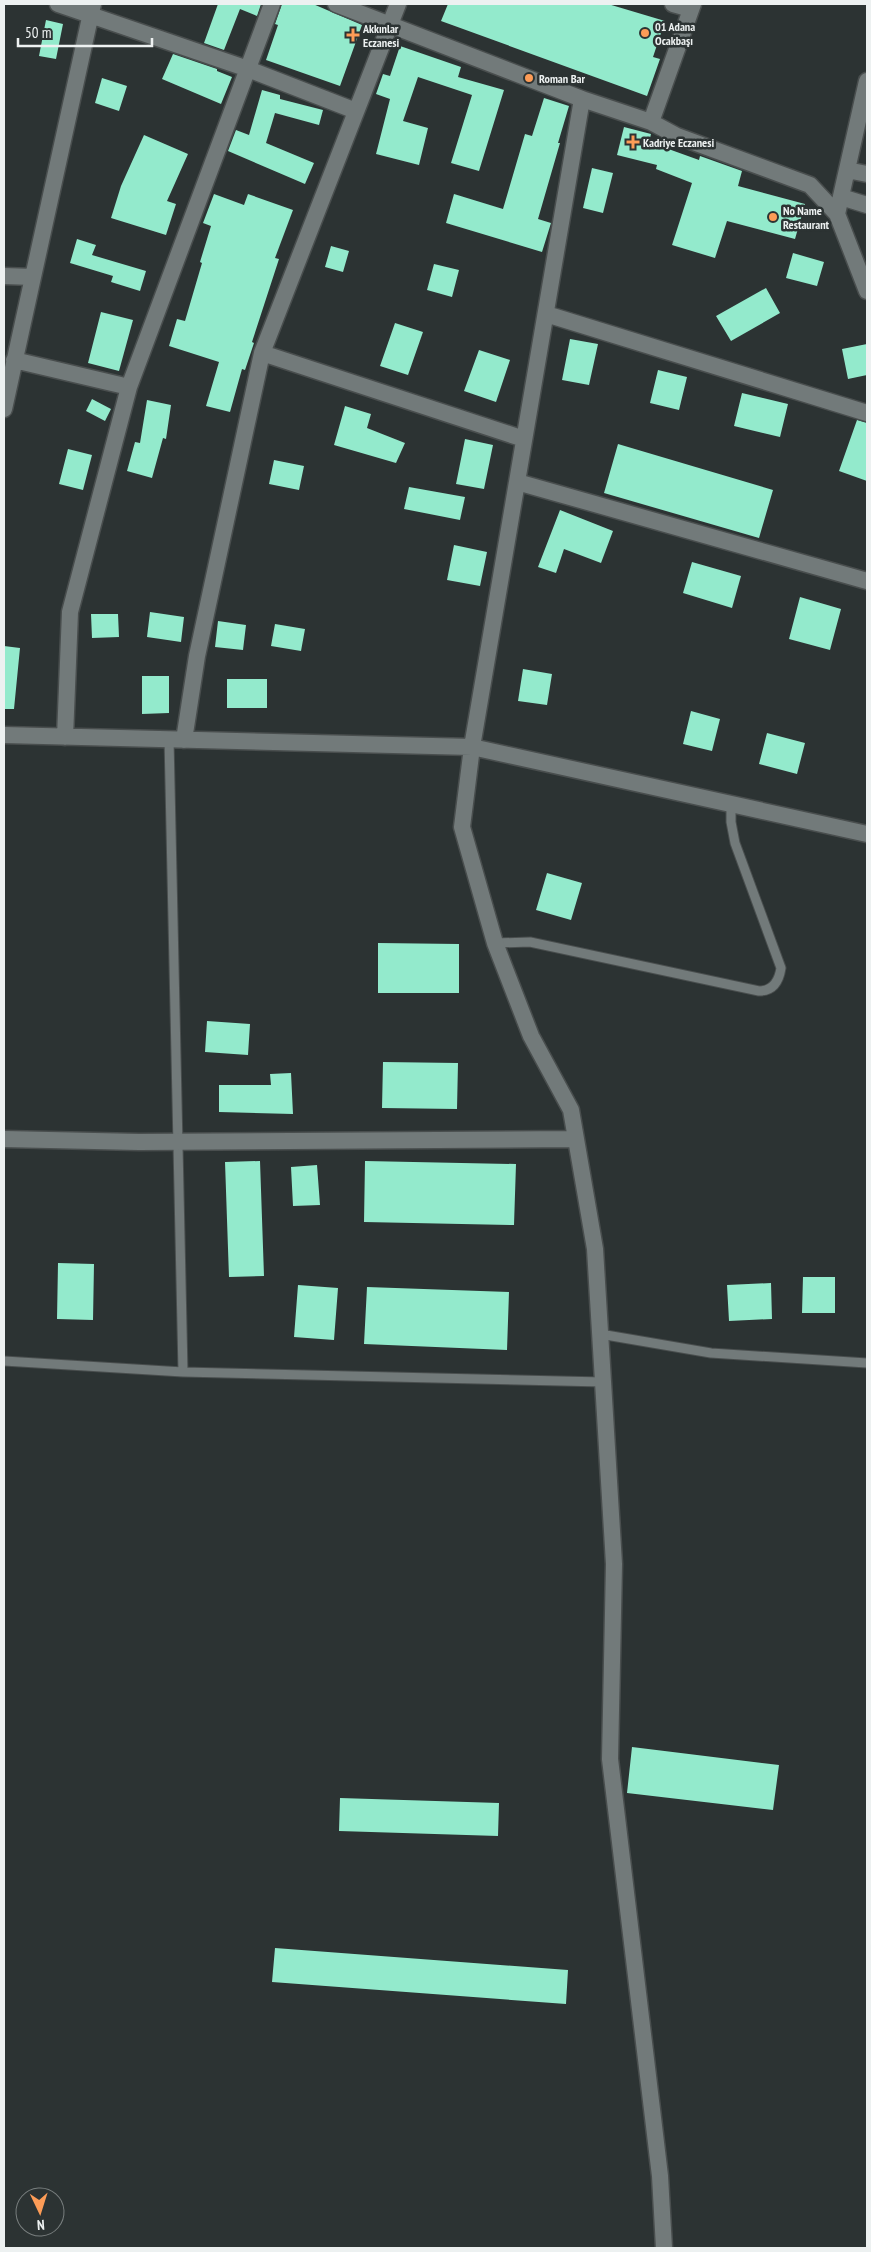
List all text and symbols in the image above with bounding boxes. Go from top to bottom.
scale bar [18,15,151,47]
place label: 01 Adana Ocakbaşı [655,19,695,48]
place label: Akkınlar Eczanesi [362,21,400,50]
text: 50 m [25,23,51,42]
marker: 01 Adana Ocakbaşı [639,27,651,39]
marker: Akkınlar Eczanesi [347,29,359,41]
place label: Roman Bar [539,71,585,86]
marker: Roman Bar [523,72,535,84]
place label: Kadriye Eczanesi [643,135,714,150]
marker: Kadriye Eczanesi [627,136,639,148]
place label: No Name Restaurant [783,203,830,232]
marker: No Name Restaurant [767,211,779,223]
north arrow [15,2187,65,2237]
text: N [37,2216,45,2234]

